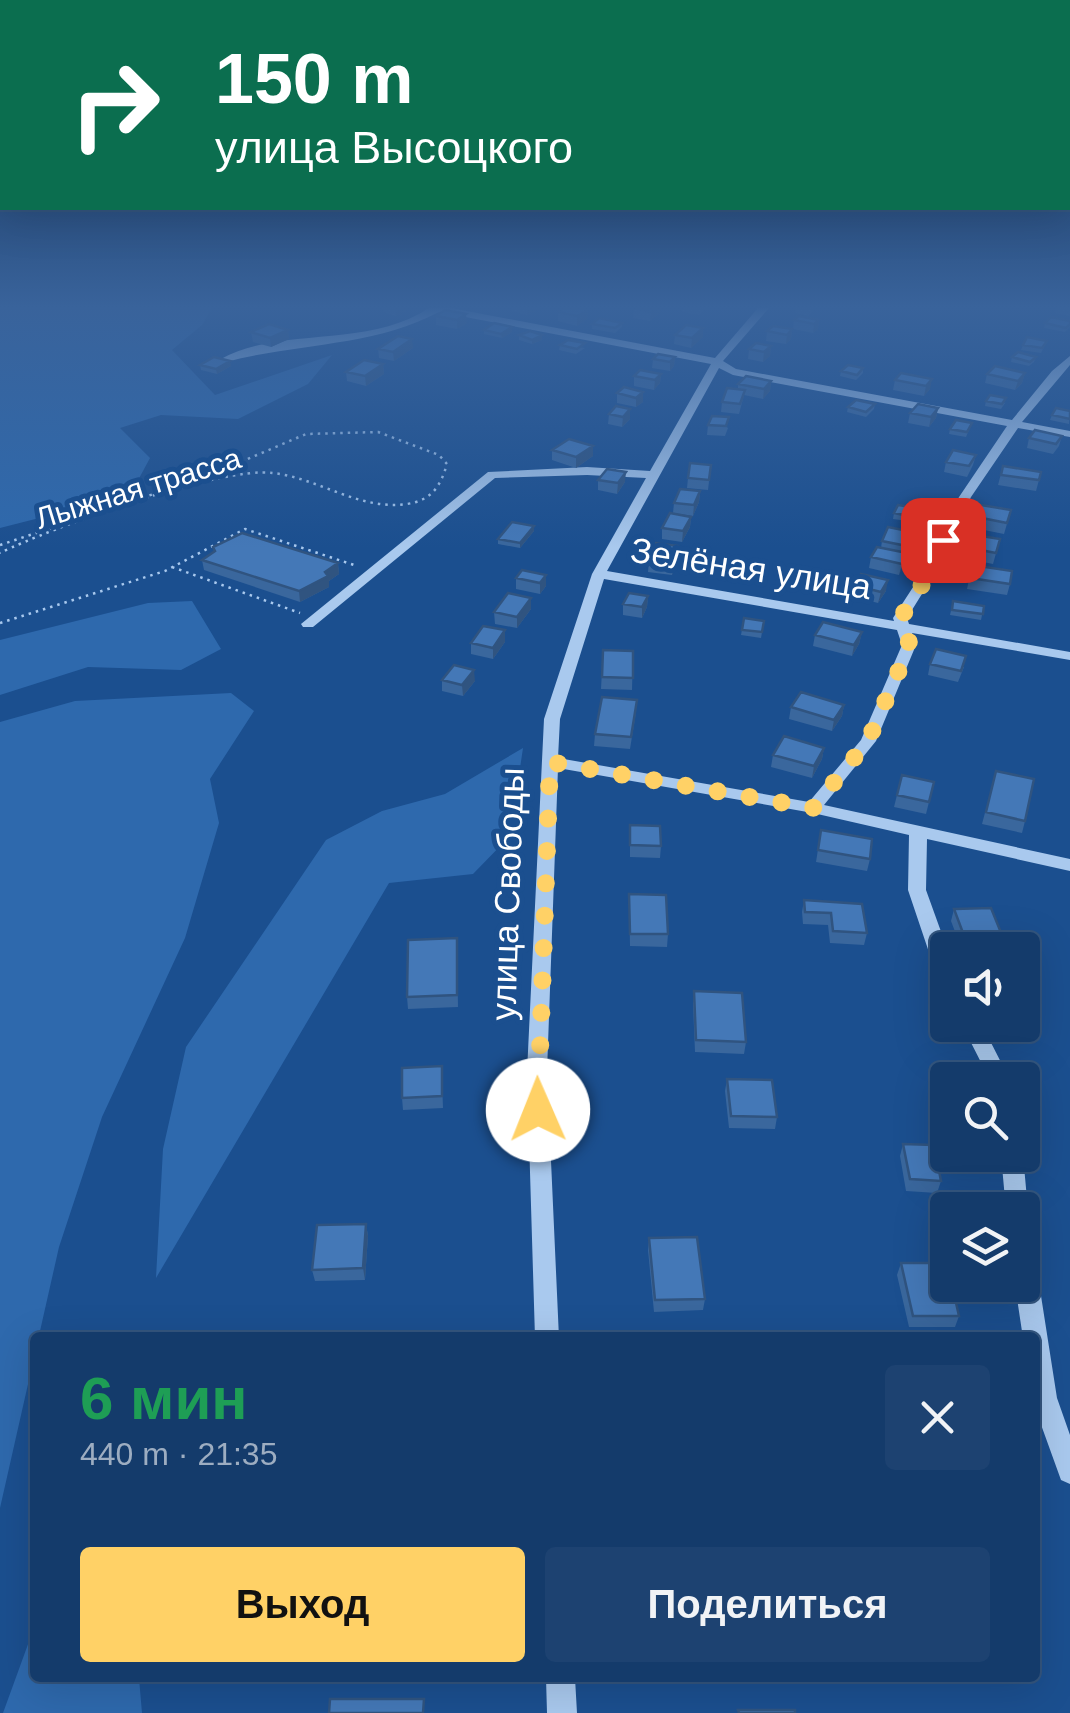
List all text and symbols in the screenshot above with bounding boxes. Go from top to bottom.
icon: right [50,40,180,170]
text: 150 m [215,40,413,118]
text: улица Высоцкого [215,122,573,173]
street label: Лыжная трасса [31,441,245,535]
pin [901,498,986,583]
icon: arrive [916,513,971,568]
street label: Зелёная улица [628,530,875,606]
street label: улица Свободы [483,767,531,1021]
map controls [930,932,1040,1302]
button: sound [930,932,1040,1042]
position arrow [486,1058,590,1162]
button: search [930,1062,1040,1172]
button: layers [930,1192,1040,1302]
text: 6 мин [80,1365,248,1432]
button: close [885,1365,990,1470]
text: 440 m · 21:35 [80,1436,277,1472]
button: Выход [80,1547,525,1662]
button: Поделиться [545,1547,990,1662]

